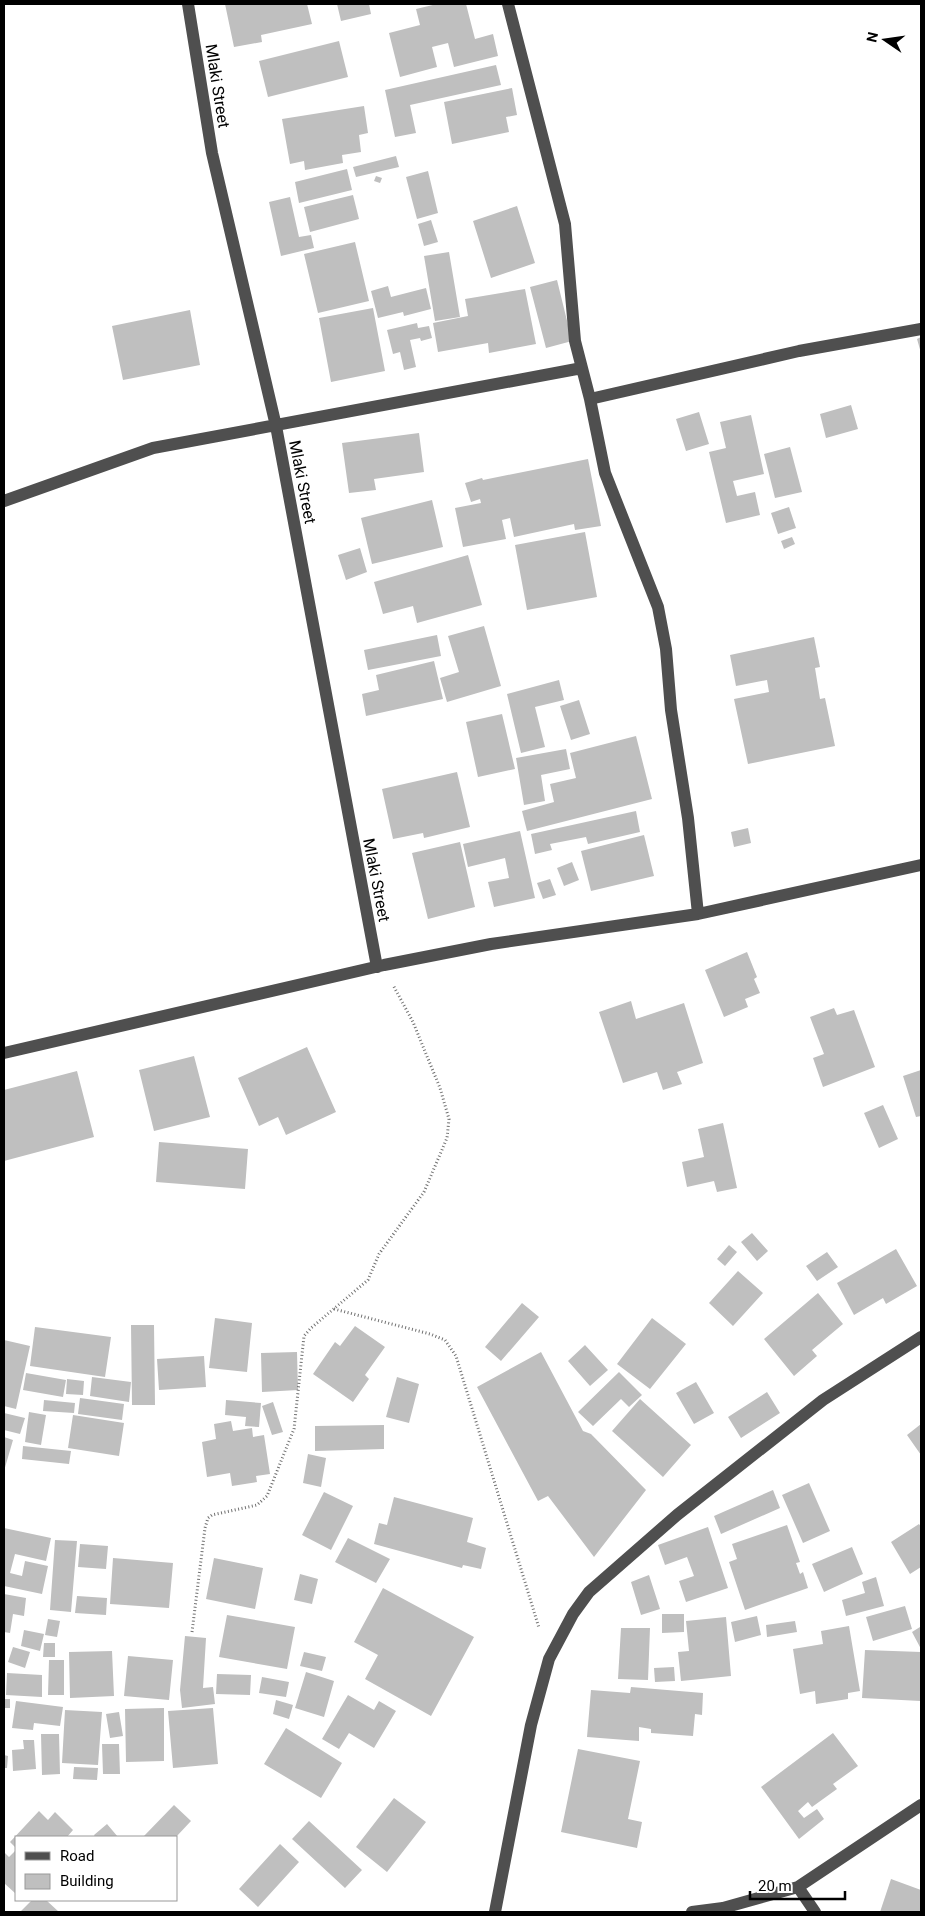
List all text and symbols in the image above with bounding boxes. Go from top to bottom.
north arrow [860,15,910,65]
text: N [863,30,881,44]
street label: Mlaki Street [201,43,234,129]
street label: Mlaki Street [285,439,320,526]
street label: Mlaki Street [359,837,394,924]
legend [15,1836,178,1901]
text: Road [60,1847,94,1865]
scale bar [750,1868,845,1900]
text: Building [60,1872,114,1890]
text: 20 m [758,1877,792,1895]

